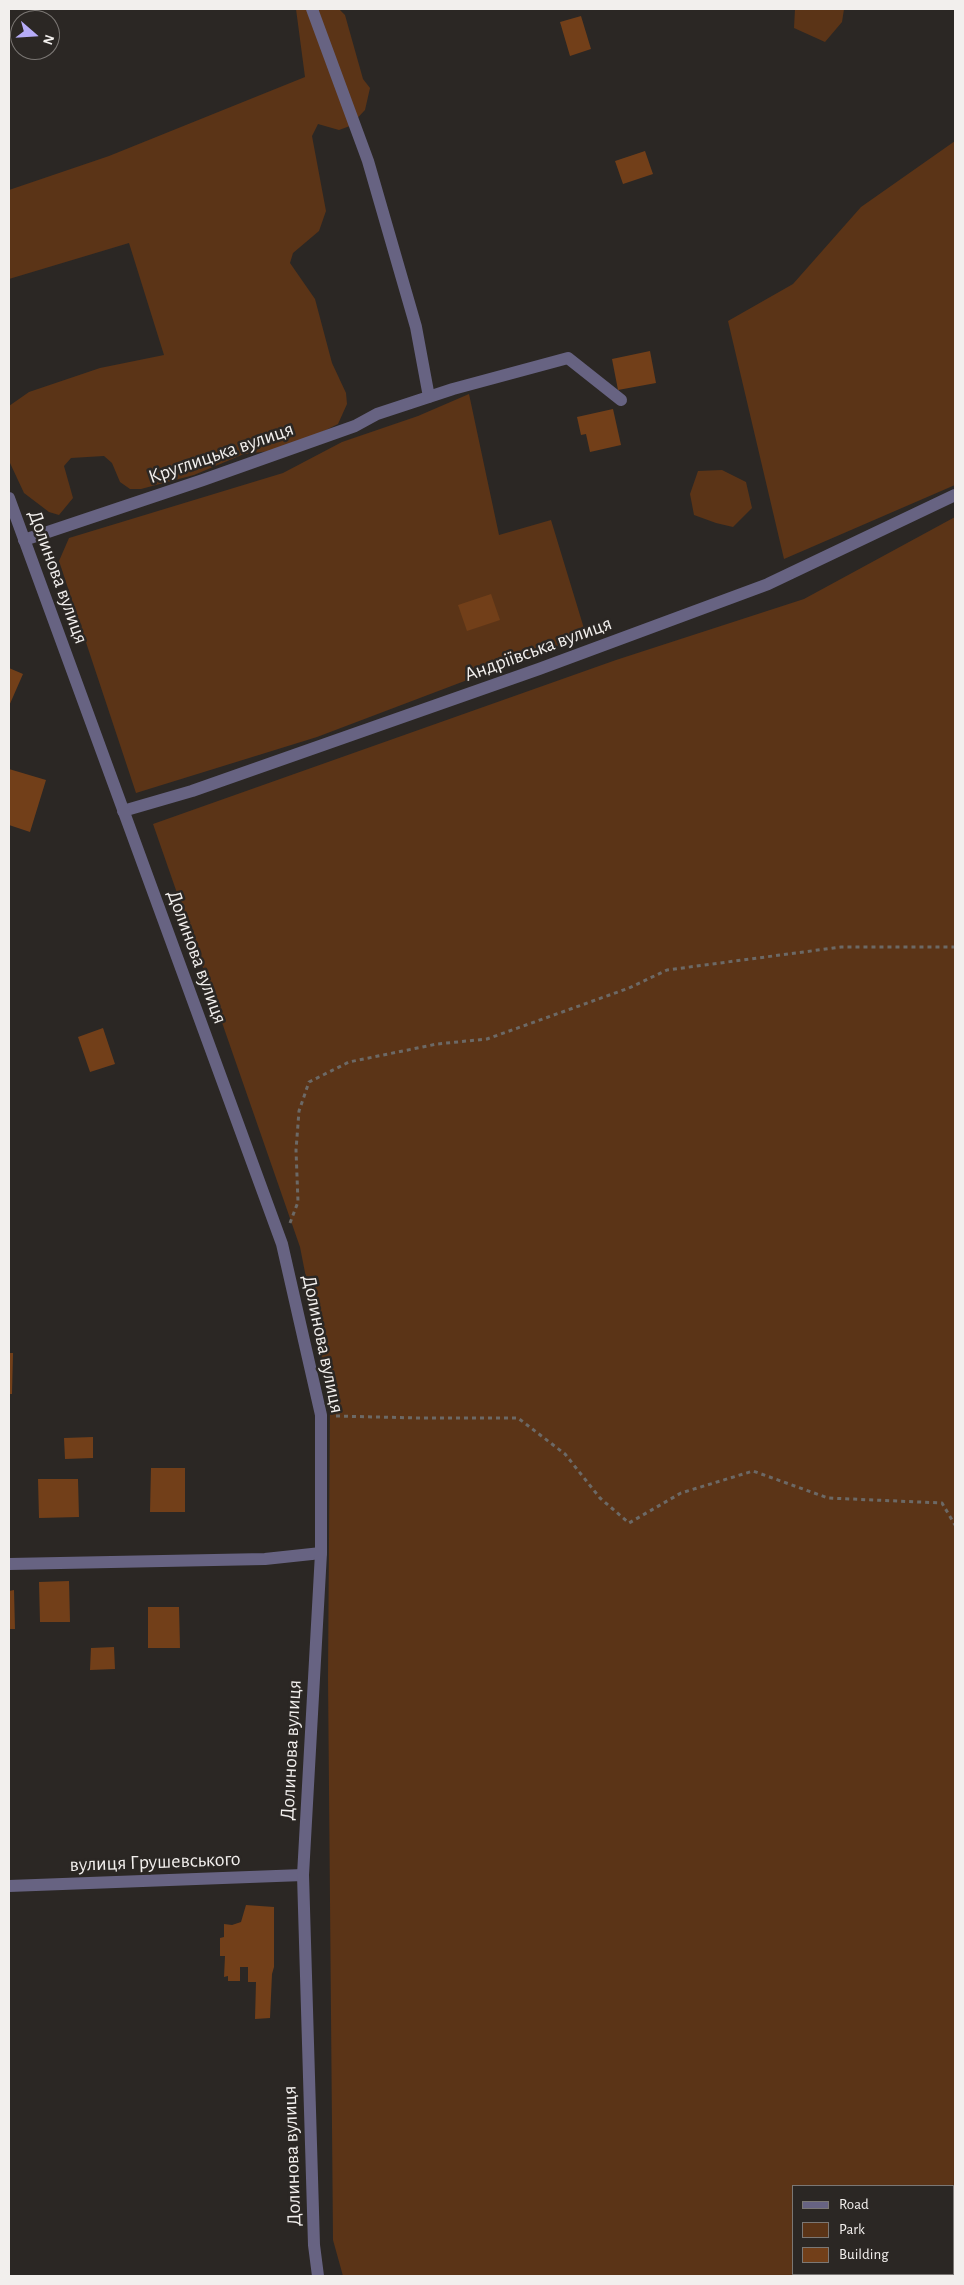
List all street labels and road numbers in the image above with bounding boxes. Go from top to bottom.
street label: Круглицька вулиця [145,417,297,489]
street label: Долинова вулиця [23,507,93,647]
street label: Андріївська вулиця [461,611,615,687]
street label: Долинова вулиця [162,887,232,1027]
street label: Долинова вулиця [297,1273,349,1415]
street label: Долинова вулиця [275,1679,307,1821]
street label: вулиця Грушевського [69,1847,241,1877]
street label: Долинова вулиця [278,2085,306,2227]

